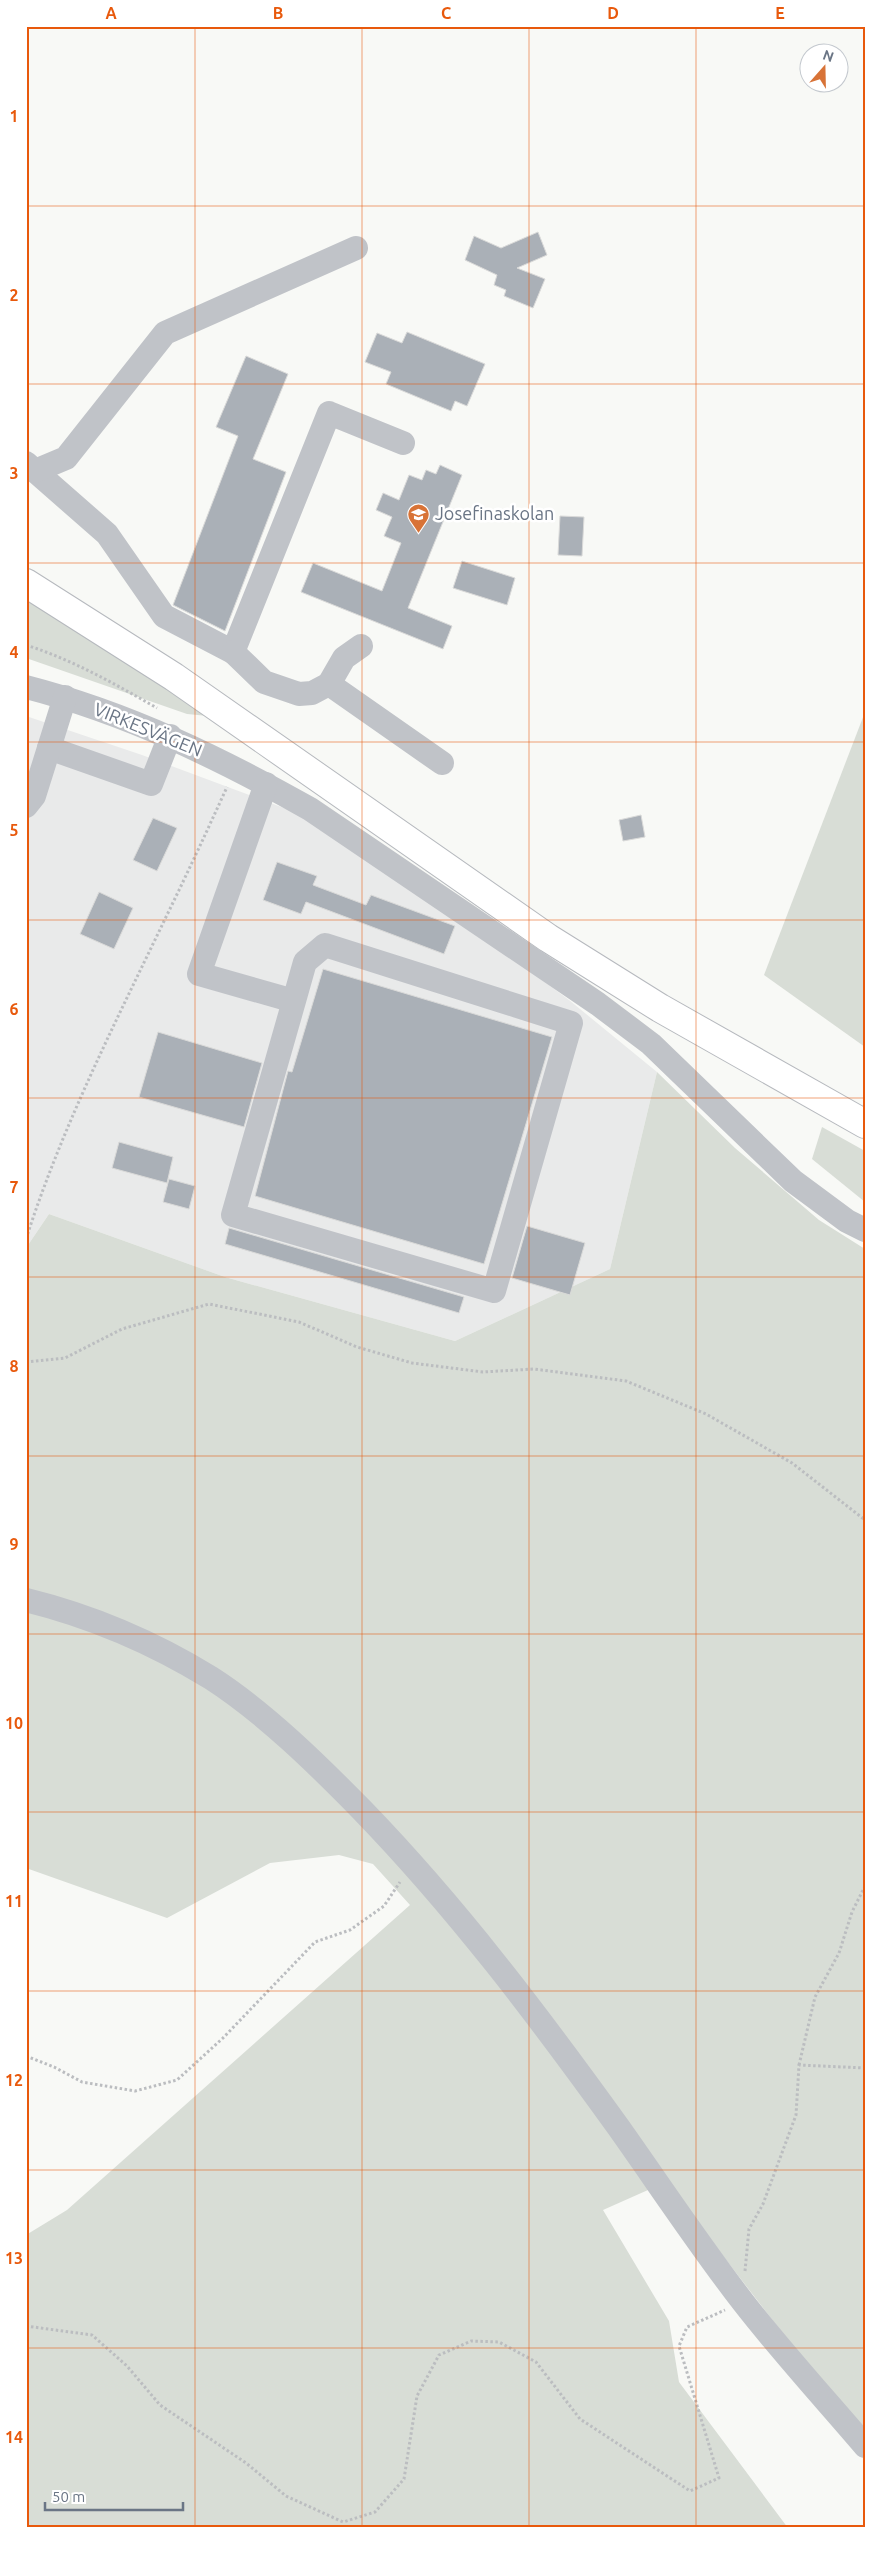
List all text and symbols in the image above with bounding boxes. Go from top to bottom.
text: A [105,4,117,22]
text: B [273,4,283,22]
text: C [441,4,451,22]
text: D [607,4,619,22]
text: E [775,4,785,22]
north arrow [798,42,848,92]
text: N [821,46,836,65]
text: 1 [9,107,19,125]
text: 2 [9,286,19,304]
text: 3 [9,464,19,482]
school or university icon: Josefinaskolan [407,502,431,533]
place label: Josefinaskolan [435,503,554,523]
text: 4 [9,643,19,661]
street label: VIRKESVÄGEN [91,698,205,760]
text: 5 [9,821,19,839]
text: 6 [9,1000,19,1018]
text: 7 [9,1178,19,1196]
text: 8 [9,1357,19,1375]
text: 9 [9,1535,19,1553]
text: 10 [5,1714,23,1732]
text: 11 [5,1892,23,1910]
text: 12 [5,2071,23,2089]
text: 13 [5,2249,23,2267]
text: 14 [5,2428,23,2446]
scale bar [45,2479,182,2511]
text: 50 m [52,2488,85,2505]

